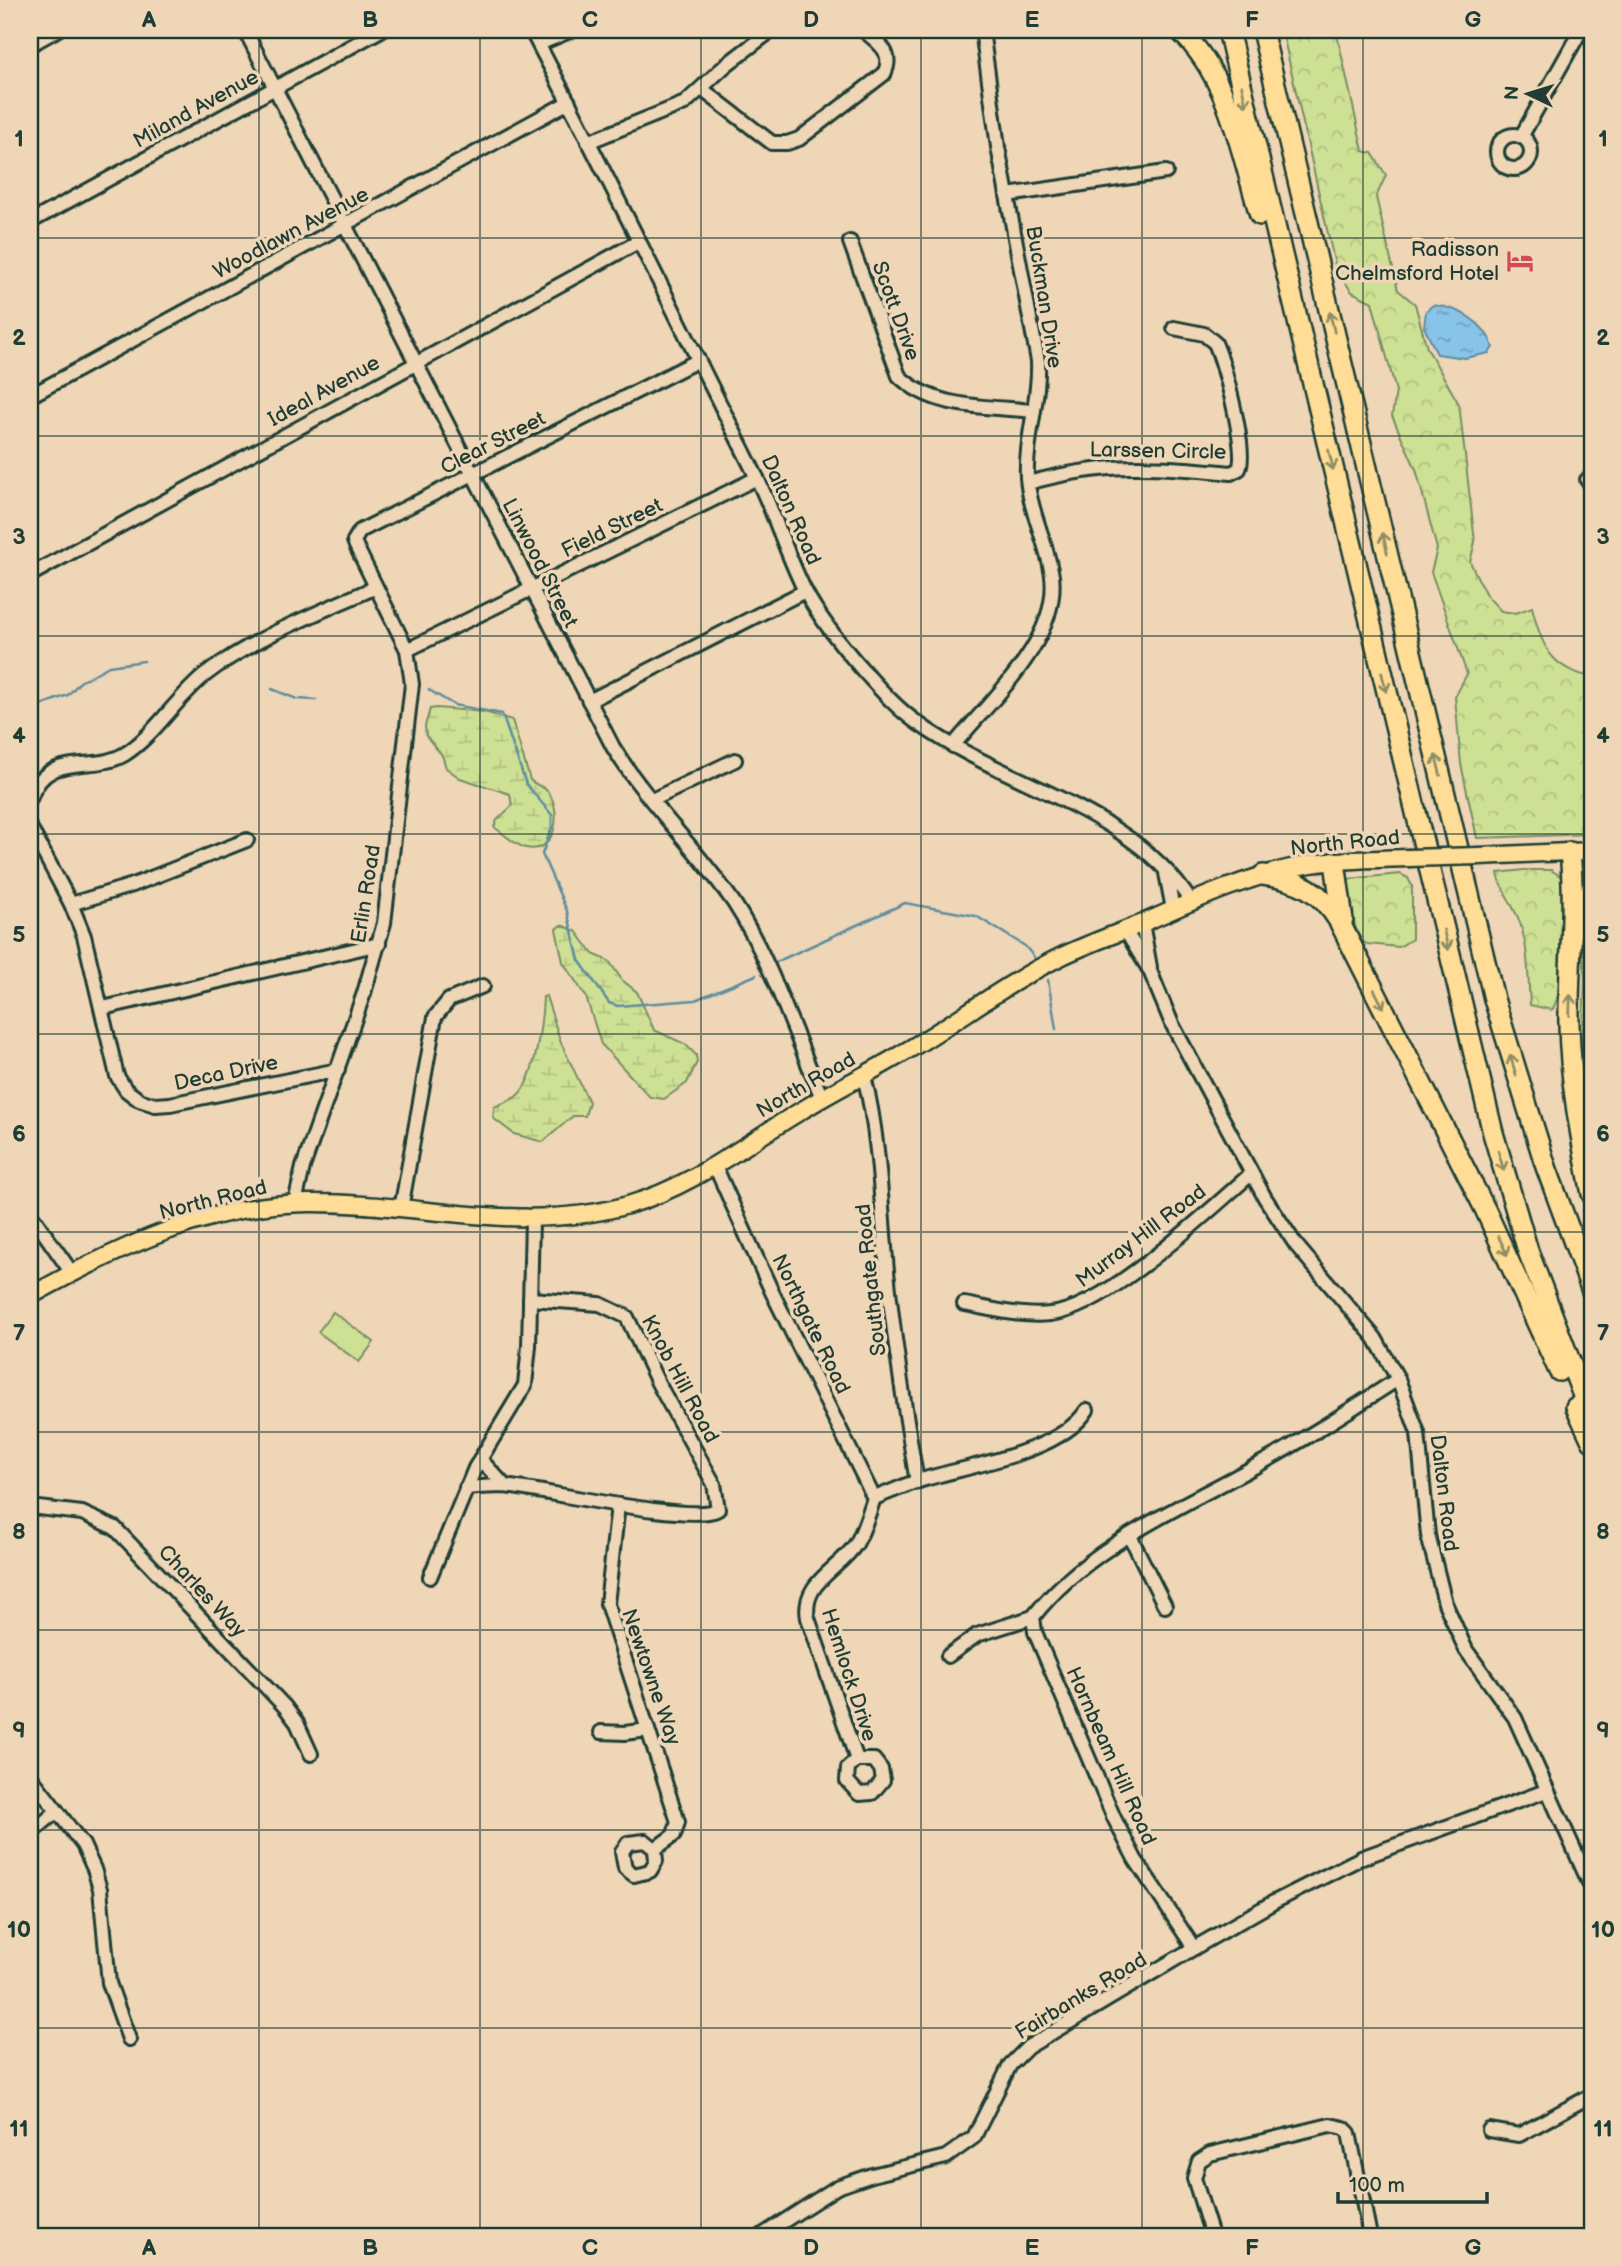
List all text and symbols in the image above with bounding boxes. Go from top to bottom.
text: A [141,6,157,34]
text: B [362,6,378,34]
text: C [582,6,598,34]
text: D [803,6,819,34]
text: E [1025,6,1040,34]
text: F [1245,6,1259,34]
text: G [1465,6,1482,34]
north arrow [1492,60,1562,130]
street label: Miland Avenue [129,64,263,154]
one-way arrow [1238,84,1251,107]
text: N [1501,85,1525,101]
text: 1 [14,125,24,153]
text: 1 [1598,125,1608,153]
street label: Woodlawn Avenue [209,182,373,284]
street label: Buckman Drive [1020,224,1068,370]
place label: Radisson Chelmsford Hotel [1335,237,1499,286]
hotel icon: Radisson Chelmsford Hotel [1505,246,1535,276]
street label: Scott Drive [867,258,925,364]
one-way arrow [1325,311,1338,334]
text: 2 [12,324,26,352]
text: 2 [1596,324,1610,352]
street label: Ideal Avenue [264,350,384,432]
street label: Clear Street [436,406,550,480]
street label: Larssen Circle [1089,437,1227,465]
one-way arrow [1325,449,1338,471]
street label: Dalton Road [756,451,826,569]
street label: Field Street [557,493,667,563]
street label: Linwood Street [497,494,583,632]
text: 3 [12,523,26,551]
text: 3 [1596,523,1610,551]
one-way arrow [1378,533,1391,555]
one-way arrow [1378,670,1391,693]
text: 4 [12,722,26,750]
text: 4 [1596,722,1610,750]
one-way arrow [1431,754,1444,777]
street label: North Road [1289,825,1401,861]
street label: Erlin Road [346,843,386,945]
text: 5 [12,921,26,949]
text: 5 [1596,921,1610,949]
one-way arrow [1440,928,1453,951]
one-way arrow [1372,988,1386,1009]
one-way arrow [1563,994,1576,1017]
street label: North Road [752,1047,860,1123]
street label: Deca Drive [172,1050,280,1096]
one-way arrow [1506,1054,1519,1076]
text: 6 [12,1120,26,1148]
text: 6 [1596,1120,1610,1148]
one-way arrow [1495,1150,1508,1172]
street label: North Road [157,1175,269,1225]
street label: Murray Hill Road [1071,1179,1211,1293]
street label: Southgate Road [851,1203,891,1357]
one-way arrow [1497,1235,1510,1256]
street label: Northgate Road [766,1250,856,1398]
street label: Knob Hill Road [636,1311,724,1447]
text: 7 [13,1319,26,1347]
text: 7 [1597,1319,1610,1347]
street label: Dalton Road [1424,1433,1464,1553]
text: 8 [12,1518,26,1546]
text: 8 [1596,1518,1610,1546]
street label: Charles Way [153,1539,252,1643]
street label: Newtowne Way [616,1605,686,1749]
street label: Hemlock Drive [816,1605,882,1745]
street label: Hornbeam Hill Road [1060,1663,1162,1849]
text: 9 [12,1717,26,1745]
text: 9 [1596,1717,1610,1745]
text: 10 [7,1916,31,1944]
text: 10 [1591,1916,1615,1944]
street label: Fairbanks Road [1011,1947,1151,2045]
text: 11 [9,2115,29,2143]
text: 11 [1593,2115,1613,2143]
scale bar [1338,2161,1487,2205]
text: 100 m [1349,2173,1405,2198]
text: A [141,2234,157,2262]
text: B [362,2234,378,2262]
text: C [582,2234,598,2262]
text: D [803,2234,819,2262]
text: E [1025,2234,1040,2262]
text: F [1245,2234,1259,2262]
text: G [1465,2234,1482,2262]

